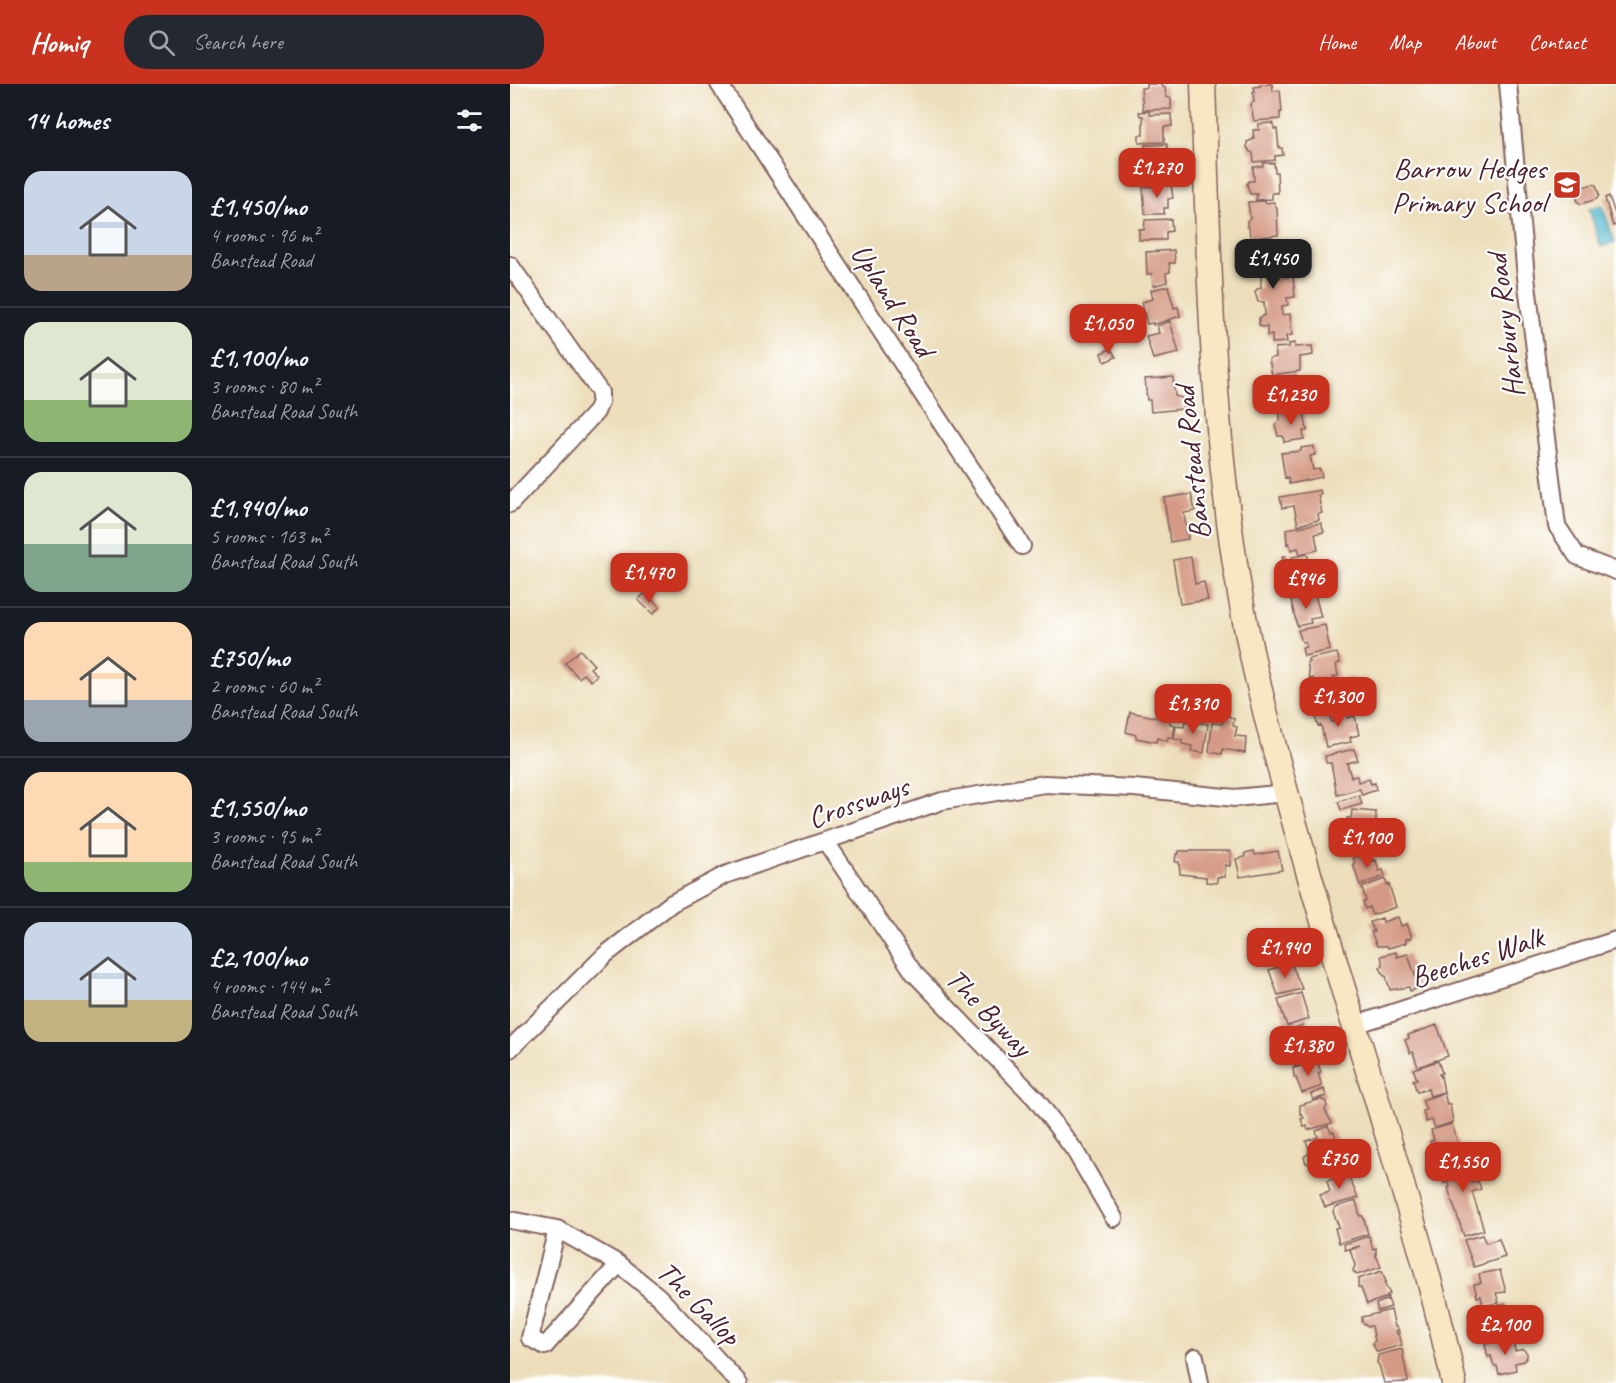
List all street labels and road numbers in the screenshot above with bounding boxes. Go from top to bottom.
street label: Upland Road [842,236,946,367]
street label: Harbury Road [1477,248,1533,400]
street label: Banstead Road [1165,380,1219,541]
street label: Crossways [803,766,916,837]
street label: Beeches Walk [1406,917,1550,996]
street label: The Byway [938,960,1042,1066]
street label: The Gallop [649,1253,750,1354]

